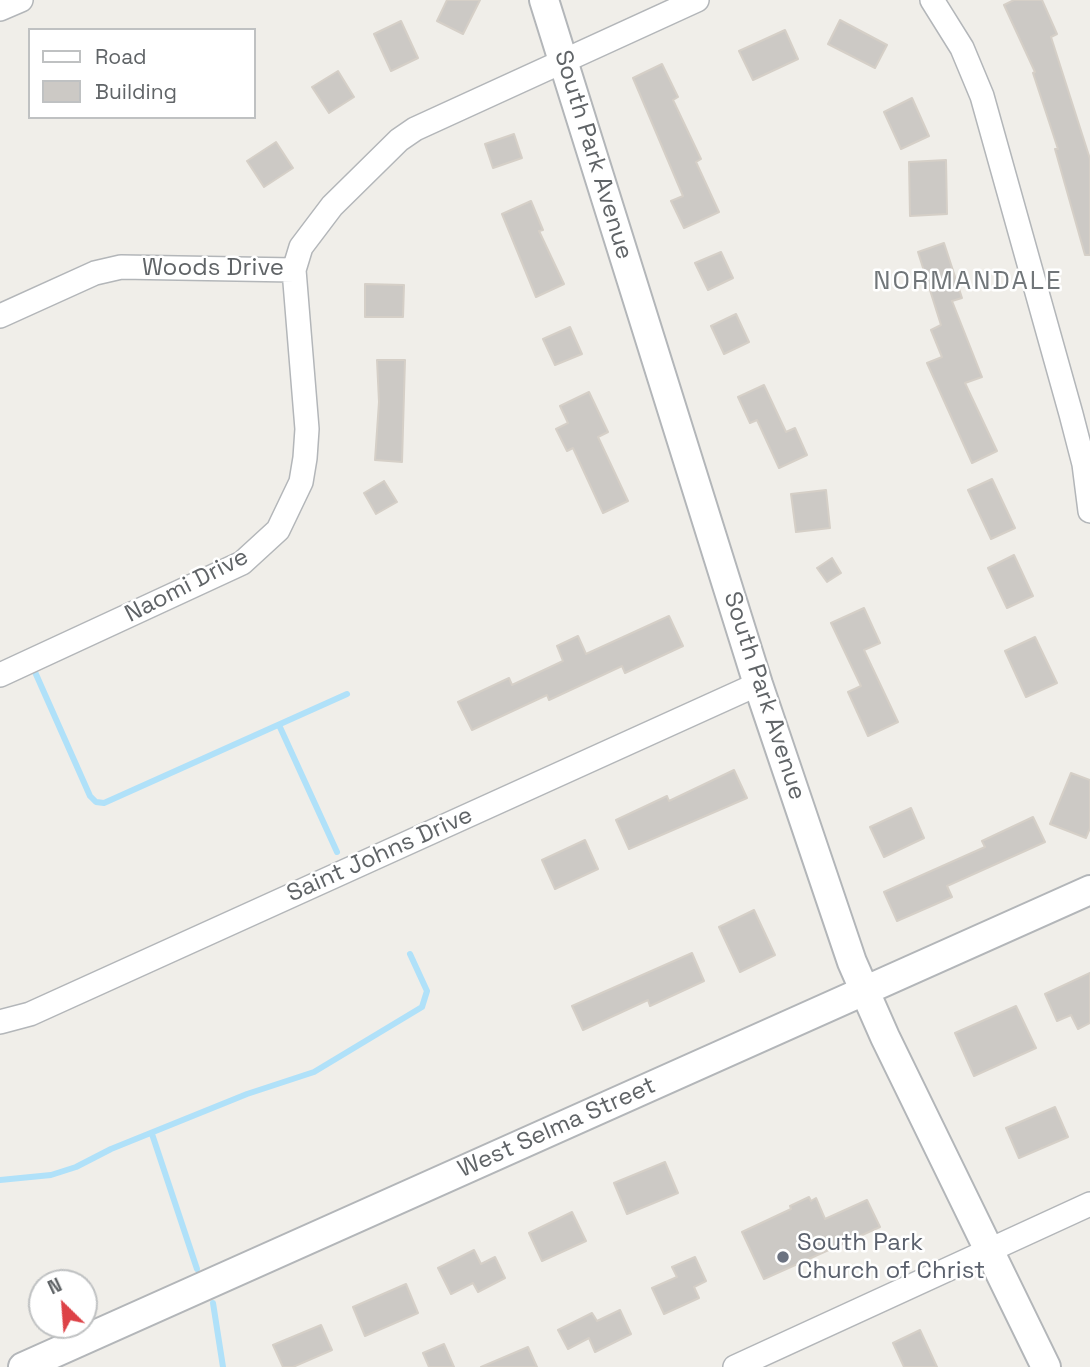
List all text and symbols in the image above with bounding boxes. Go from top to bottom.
legend [28,28,256,119]
text: Road [95,43,147,70]
street label: South Park Avenue [548,47,638,263]
text: Building [95,78,177,105]
street label: Woods Drive [142,254,284,282]
district label: NORMANDALE [875,266,1061,298]
street label: Naomi Drive [121,543,253,629]
street label: South Park Avenue [717,588,811,804]
street label: Saint Johns Drive [283,801,477,909]
street label: West Selma Street [454,1071,660,1185]
place label: South Park Church of Christ [797,1229,985,1285]
marker: South Park Church of Christ [775,1249,791,1265]
north arrow [28,1269,98,1339]
text: N [44,1272,66,1300]

